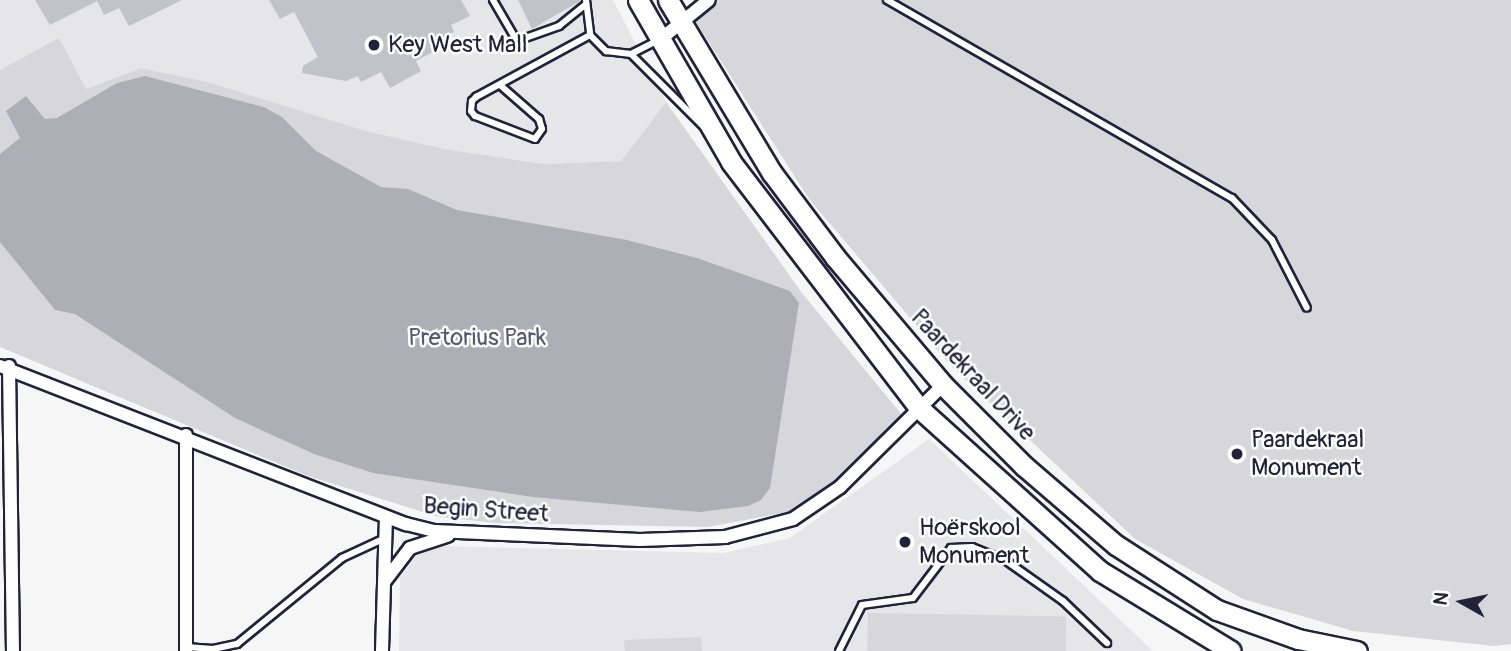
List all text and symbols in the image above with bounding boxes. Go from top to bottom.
place label: Key West Mall [388,31,528,59]
marker: Key West Mall [366,37,382,53]
street label: Paardekraal Drive [905,303,1041,447]
park label: Pretorius Park [408,324,546,352]
place label: Paardekraal Monument [1251,426,1364,482]
marker: Paardekraal Monument [1229,446,1245,462]
street label: Begin Street [422,491,550,529]
place label: Hoërskool Monument [919,514,1030,570]
marker: Hoërskool Monument [897,534,913,550]
north arrow [1427,567,1497,637]
text: N [1428,590,1454,607]

